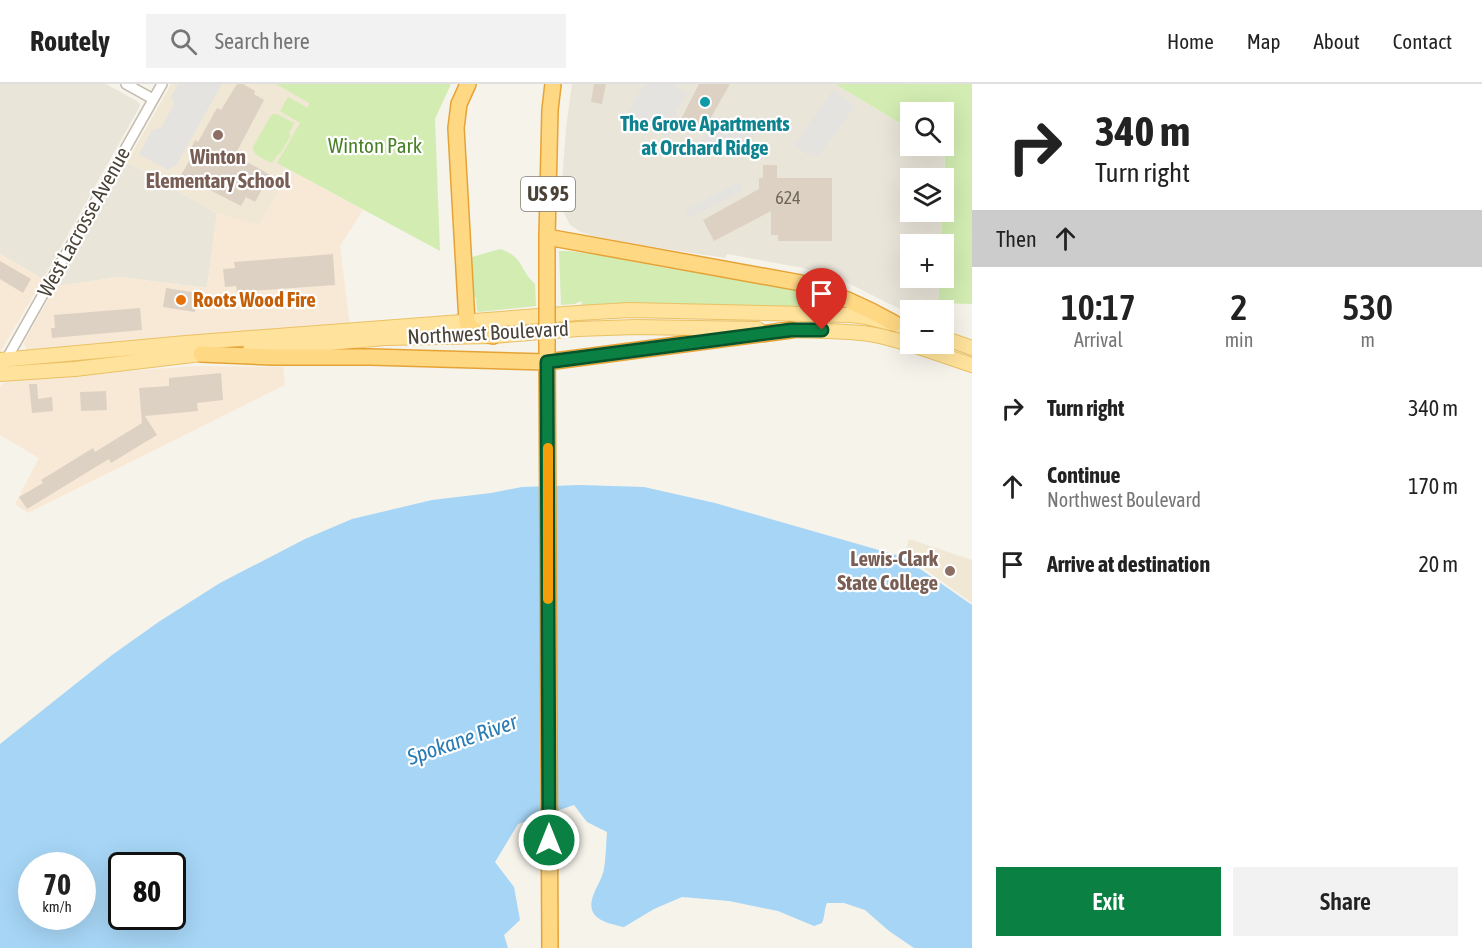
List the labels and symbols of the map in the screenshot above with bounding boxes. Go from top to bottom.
marker: The Grove Apartments at Orchard Ridge [698,95,712,109]
place label: The Grove Apartments at Orchard Ridge [620,111,790,159]
marker: Winton Elementary School [211,128,225,142]
park label: Winton Park [328,133,422,157]
street label: West Lacrosse Avenue [32,142,134,301]
place label: Winton Elementary School [146,144,291,192]
road number: US 95 [521,177,575,211]
house number: 624 [775,187,801,208]
pin [796,268,847,330]
place label: Roots Wood Fire [193,287,316,311]
marker: Roots Wood Fire [174,293,188,307]
street label: Northwest Boulevard [407,316,569,348]
place label: Lewis-Clark State College [837,546,939,594]
marker: Lewis-Clark State College [943,564,957,578]
water label: Spokane River [403,708,522,770]
position arrow [517,808,581,872]
speed limit sign: 80 [108,852,186,930]

